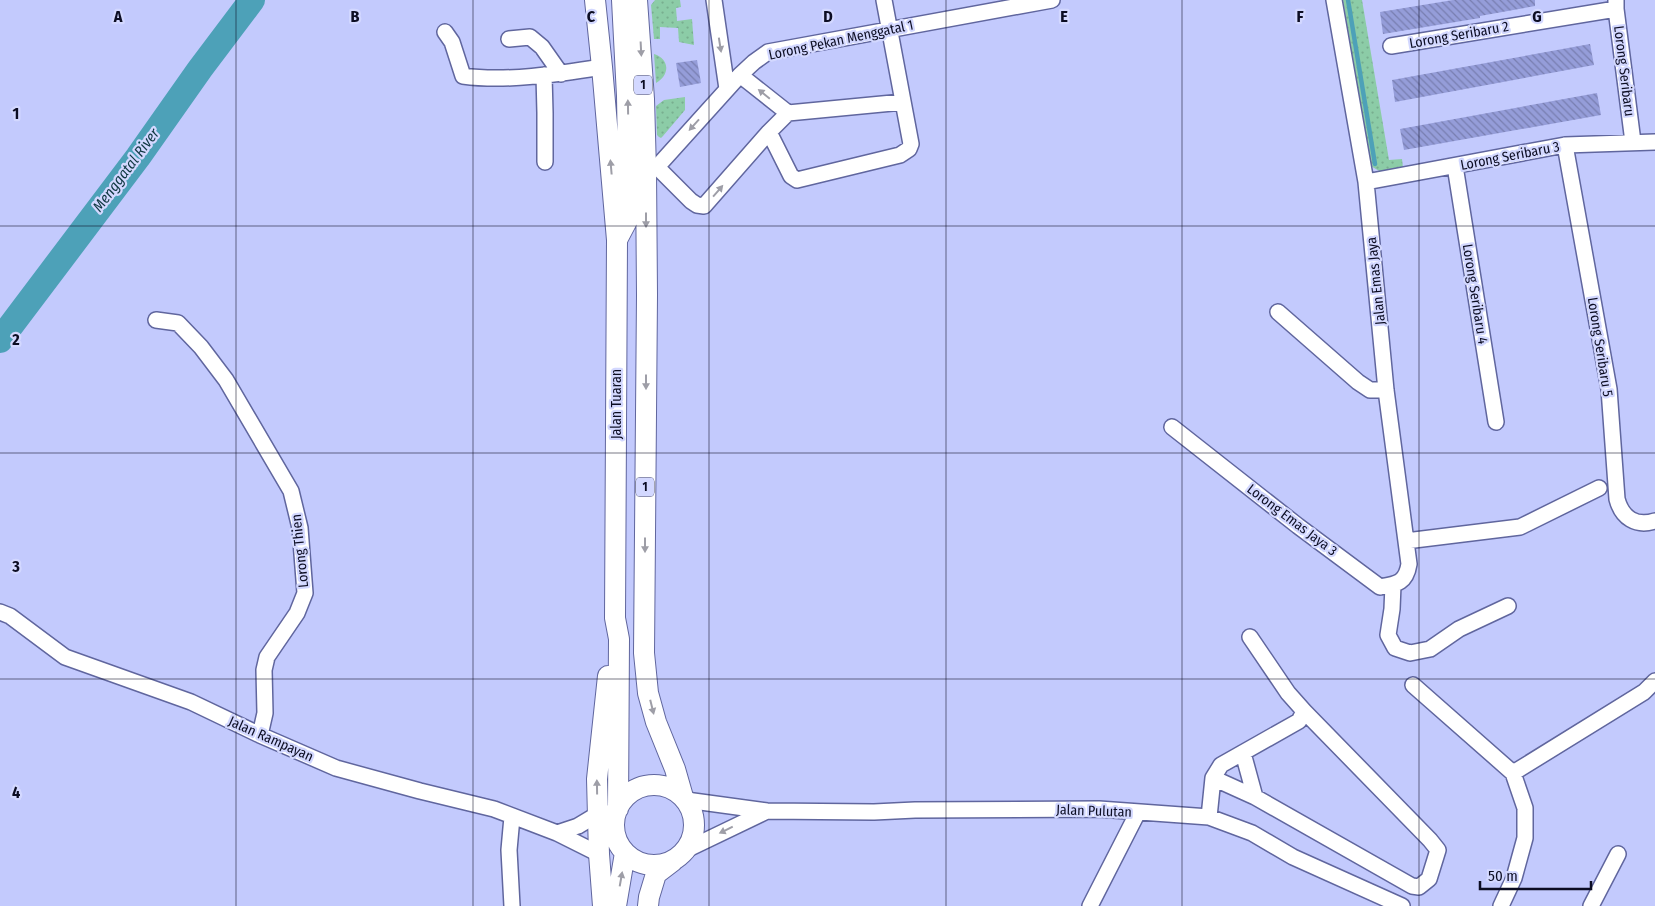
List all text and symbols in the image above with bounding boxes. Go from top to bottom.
text: A [113,7,123,26]
text: B [351,7,360,26]
text: C [587,7,596,26]
text: D [823,7,833,26]
text: E [1060,7,1068,26]
text: F [1296,7,1304,26]
text: G [1532,7,1542,26]
street label: Lorong Pekan Menggatal 1 [767,16,915,64]
street label: Lorong Seribaru 2 [1408,18,1510,52]
street label: Lorong Seribaru [1610,25,1638,117]
one-way arrow [717,37,725,53]
one-way arrow [638,41,646,57]
road number: 1 [634,76,652,94]
one-way arrow [757,89,771,99]
one-way arrow [623,98,631,114]
text: 1 [13,104,19,123]
one-way arrow [688,119,700,131]
water label: Menggatal River [89,124,164,215]
street label: Lorong Seribaru 3 [1459,138,1561,174]
one-way arrow [606,159,614,175]
one-way arrow [712,185,724,197]
one-way arrow [642,212,650,228]
street label: Jalan Emas Jaya [1363,236,1389,326]
street label: Lorong Seribaru 4 [1459,243,1491,345]
street label: Lorong Seribaru 5 [1584,296,1616,398]
text: 2 [11,330,20,349]
street label: Jalan Tuaran [608,369,625,439]
one-way arrow [642,375,650,391]
road number: 1 [636,478,654,497]
street label: Lorong Emas Jaya 3 [1244,481,1340,559]
street label: Lorong Thien [288,513,312,589]
one-way arrow [641,537,649,553]
text: 3 [11,557,20,576]
one-way arrow [648,699,656,714]
street label: Jalan Rampayan [226,713,316,765]
one-way arrow [593,779,601,795]
text: 4 [12,783,20,802]
street label: Jalan Pulutan [1056,801,1132,821]
one-way arrow [719,827,733,835]
scale bar [1480,858,1591,890]
text: 50 m [1488,867,1518,885]
one-way arrow [617,871,625,887]

